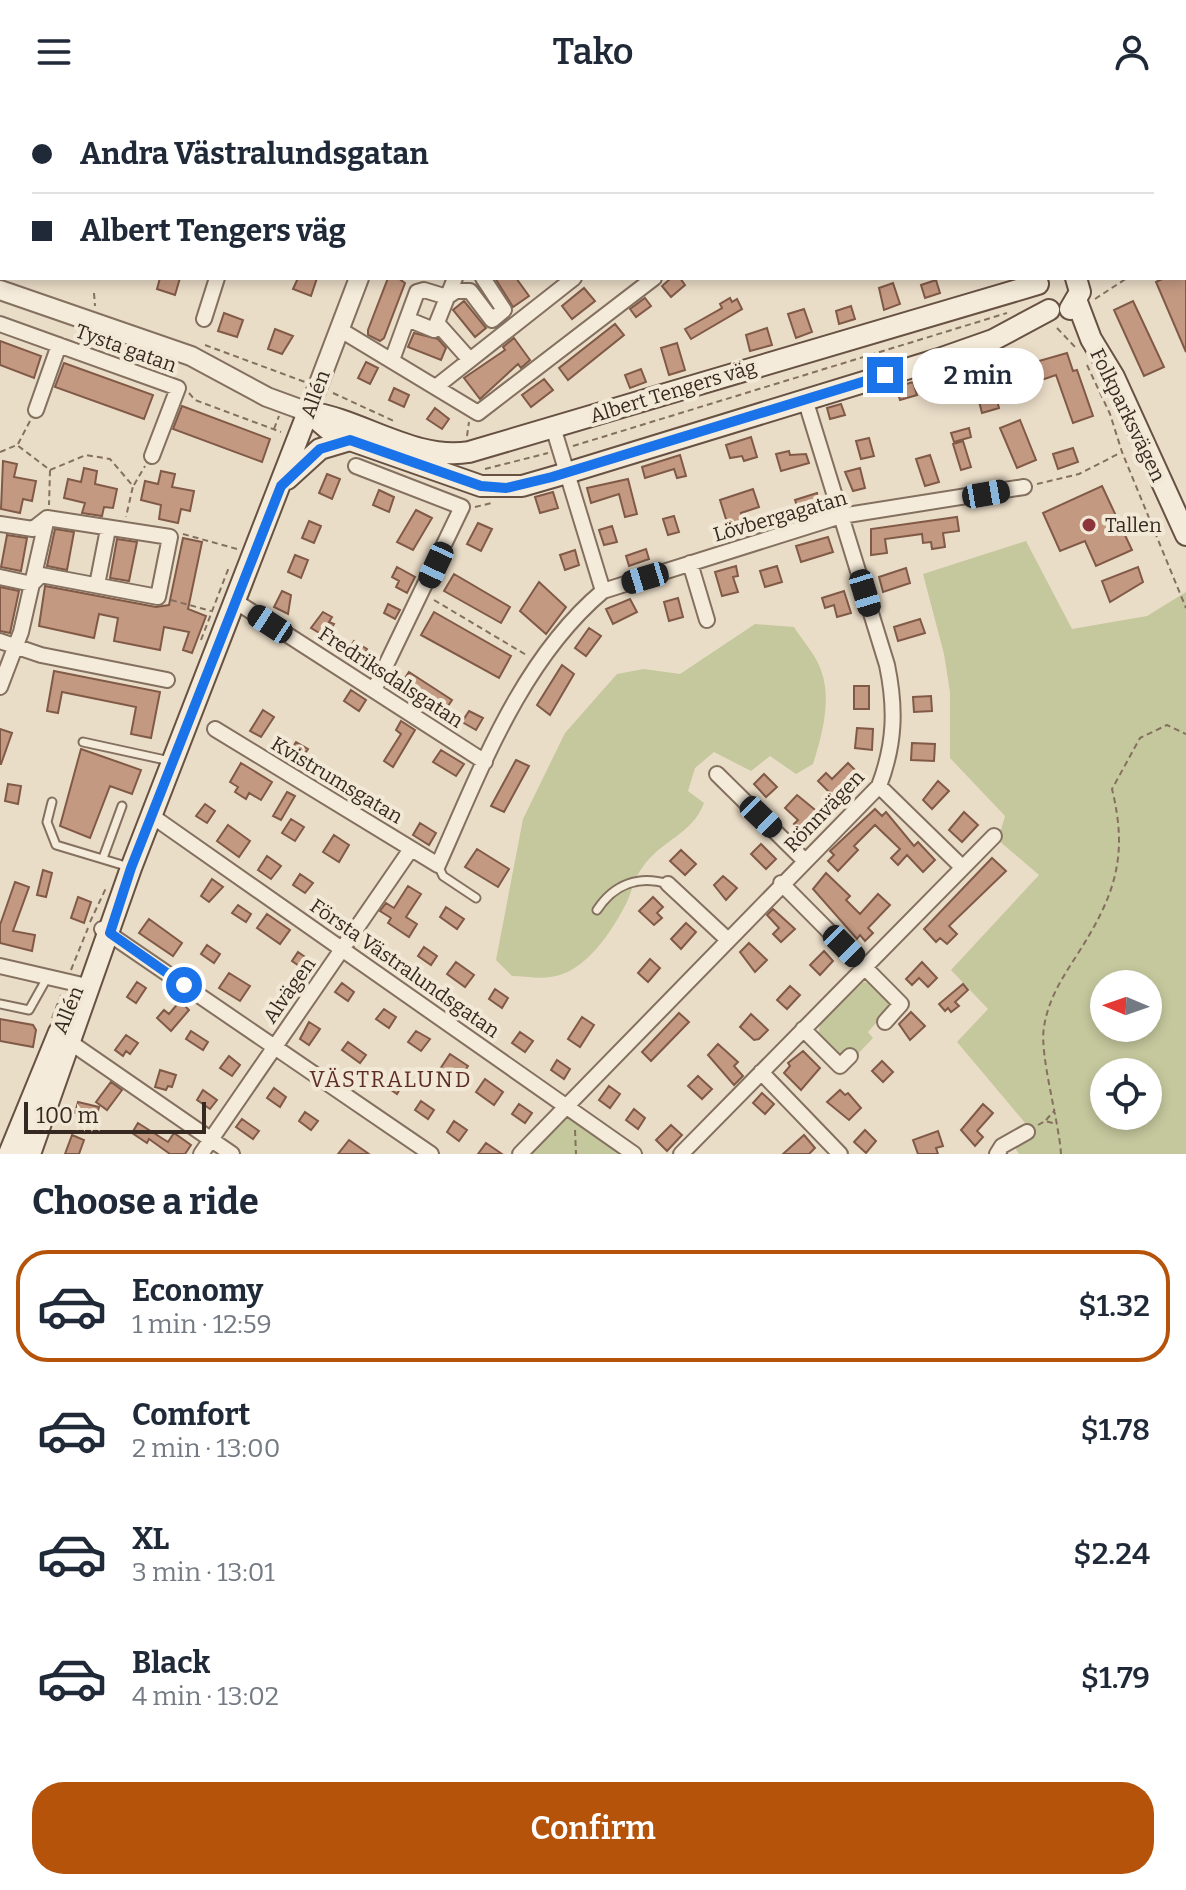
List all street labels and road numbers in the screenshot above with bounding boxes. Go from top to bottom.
street label: Tysta gatan [72,319,180,377]
street label: Folkparksvägen [1085,344,1171,486]
street label: Albert Tengers väg [587,354,759,428]
street label: Allén [295,367,335,421]
street label: Lövbergagatan [711,485,850,547]
street label: Fredriksdalsgatan [314,621,468,733]
street label: Kvistrumsgatan [267,731,407,829]
street label: Rönnvägen [779,765,869,857]
street label: Första Västralundsgatan [306,893,505,1043]
street label: Alvägen [258,952,321,1028]
street label: Allén [48,982,88,1037]

